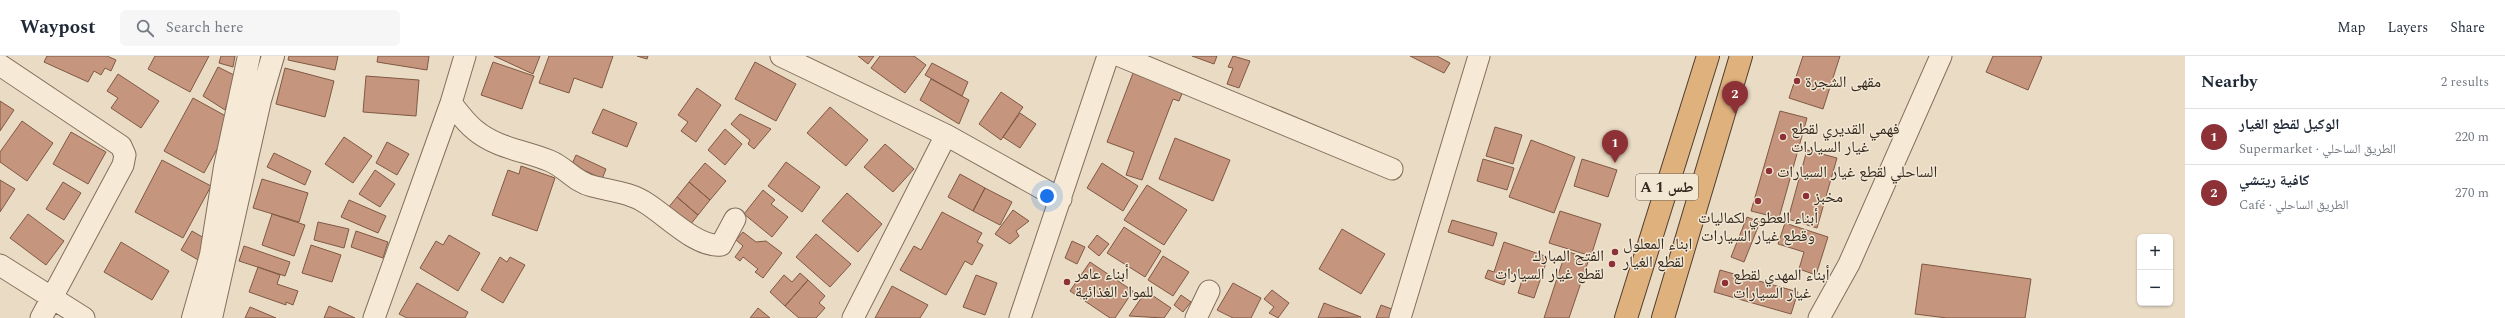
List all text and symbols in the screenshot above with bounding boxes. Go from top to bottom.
search box [120,10,400,46]
text: Waypost [20,13,96,42]
text: Search here [166,16,243,39]
icon: search [134,17,156,39]
text: Map [2337,17,2366,38]
text: Layers [2388,17,2428,38]
text: Share [2450,17,2485,38]
text: Nearby [2201,69,2257,95]
place label: مقهى الشجرة [1805,70,1881,94]
text: 2 results [2441,72,2489,92]
marker: مقهى الشجرة [1792,76,1802,86]
pin: 2 [1722,81,1748,114]
text: الوكيل لقطع الغيار [2239,113,2339,136]
place label: فهمي القديري لقطع غيار السيارات [1791,117,1900,159]
text: 1 [2210,127,2218,147]
text: 220 m [2455,127,2489,147]
pin: 1 [1602,130,1628,163]
marker: فهمي القديري لقطع غيار السيارات [1778,132,1788,142]
text: Supermarket · الطريق الساحلي [2239,139,2396,159]
place label: الساحلي لقطع غيار السيارات [1777,160,1937,184]
marker: الساحلي لقطع غيار السيارات [1764,166,1774,176]
text: كافية ريتشي [2239,169,2310,192]
road number: A 1 طس [1636,174,1698,200]
text: 2 [2210,183,2218,203]
text: 270 m [2455,183,2489,203]
place label: مخبز [1813,185,1843,209]
your location [1037,186,1057,206]
marker: مخبز [1801,191,1811,201]
text: Café · الطريق الساحلي [2239,195,2349,215]
marker: أبناء العطوي لكماليات وقطع غيار السيارات [1753,196,1763,206]
place label: أبناء العطوي لكماليات وقطع غيار السيارات [1698,206,1818,248]
place label: ابناء المعلول لقطع الغيار [1622,232,1692,274]
map controls [2137,234,2173,306]
button: + [2137,234,2173,270]
place label: الفتح المبارك لقطع غيار السيارات [1495,244,1604,286]
marker: ابناء المعلول لقطع الغيار [1610,247,1620,257]
marker: الفتح المبارك لقطع غيار السيارات [1607,259,1617,269]
place label: أبناء عامر للمواد الغذائية [1074,262,1153,304]
place label: أبناء المهدي لقطع غيار السيارات [1733,263,1830,305]
button: − [2137,270,2173,306]
marker: أبناء عامر للمواد الغذائية [1062,277,1072,287]
marker: أبناء المهدي لقطع غيار السيارات [1720,278,1730,288]

